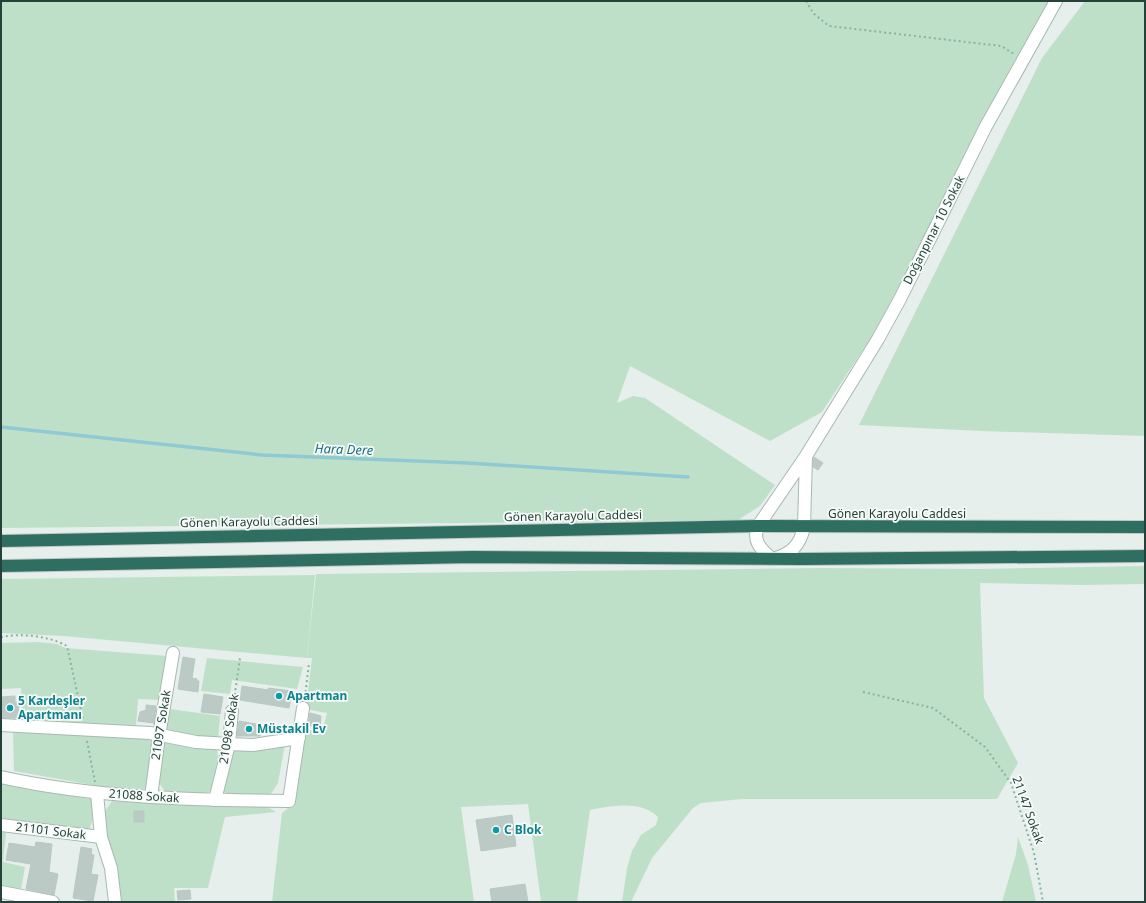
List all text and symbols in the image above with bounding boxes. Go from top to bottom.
street label: Doğanpınar 10 Sokak [899,172,969,287]
water label: Hara Dere [314,439,374,459]
street label: Gönen Karayolu Caddesi [828,505,966,522]
street label: Gönen Karayolu Caddesi [504,506,642,525]
street label: Gönen Karayolu Caddesi [180,512,318,531]
place label: Apartman [287,687,347,704]
street label: 21097 Sokak [147,688,175,761]
marker: Apartman [274,691,284,701]
place label: 5 Kardeşler Apartmanı [18,692,86,723]
street label: 21098 Sokak [215,692,243,765]
marker: 5 Kardeşler Apartmanı [5,703,15,713]
place label: Müstakil Ev [257,720,326,737]
marker: Müstakil Ev [244,724,254,734]
street label: 21147 Sokak [1008,774,1049,847]
street label: 21088 Sokak [108,785,181,806]
street label: 21101 Sokak [15,818,88,843]
place label: C Blok [504,821,542,838]
marker: C Blok [491,825,501,835]

